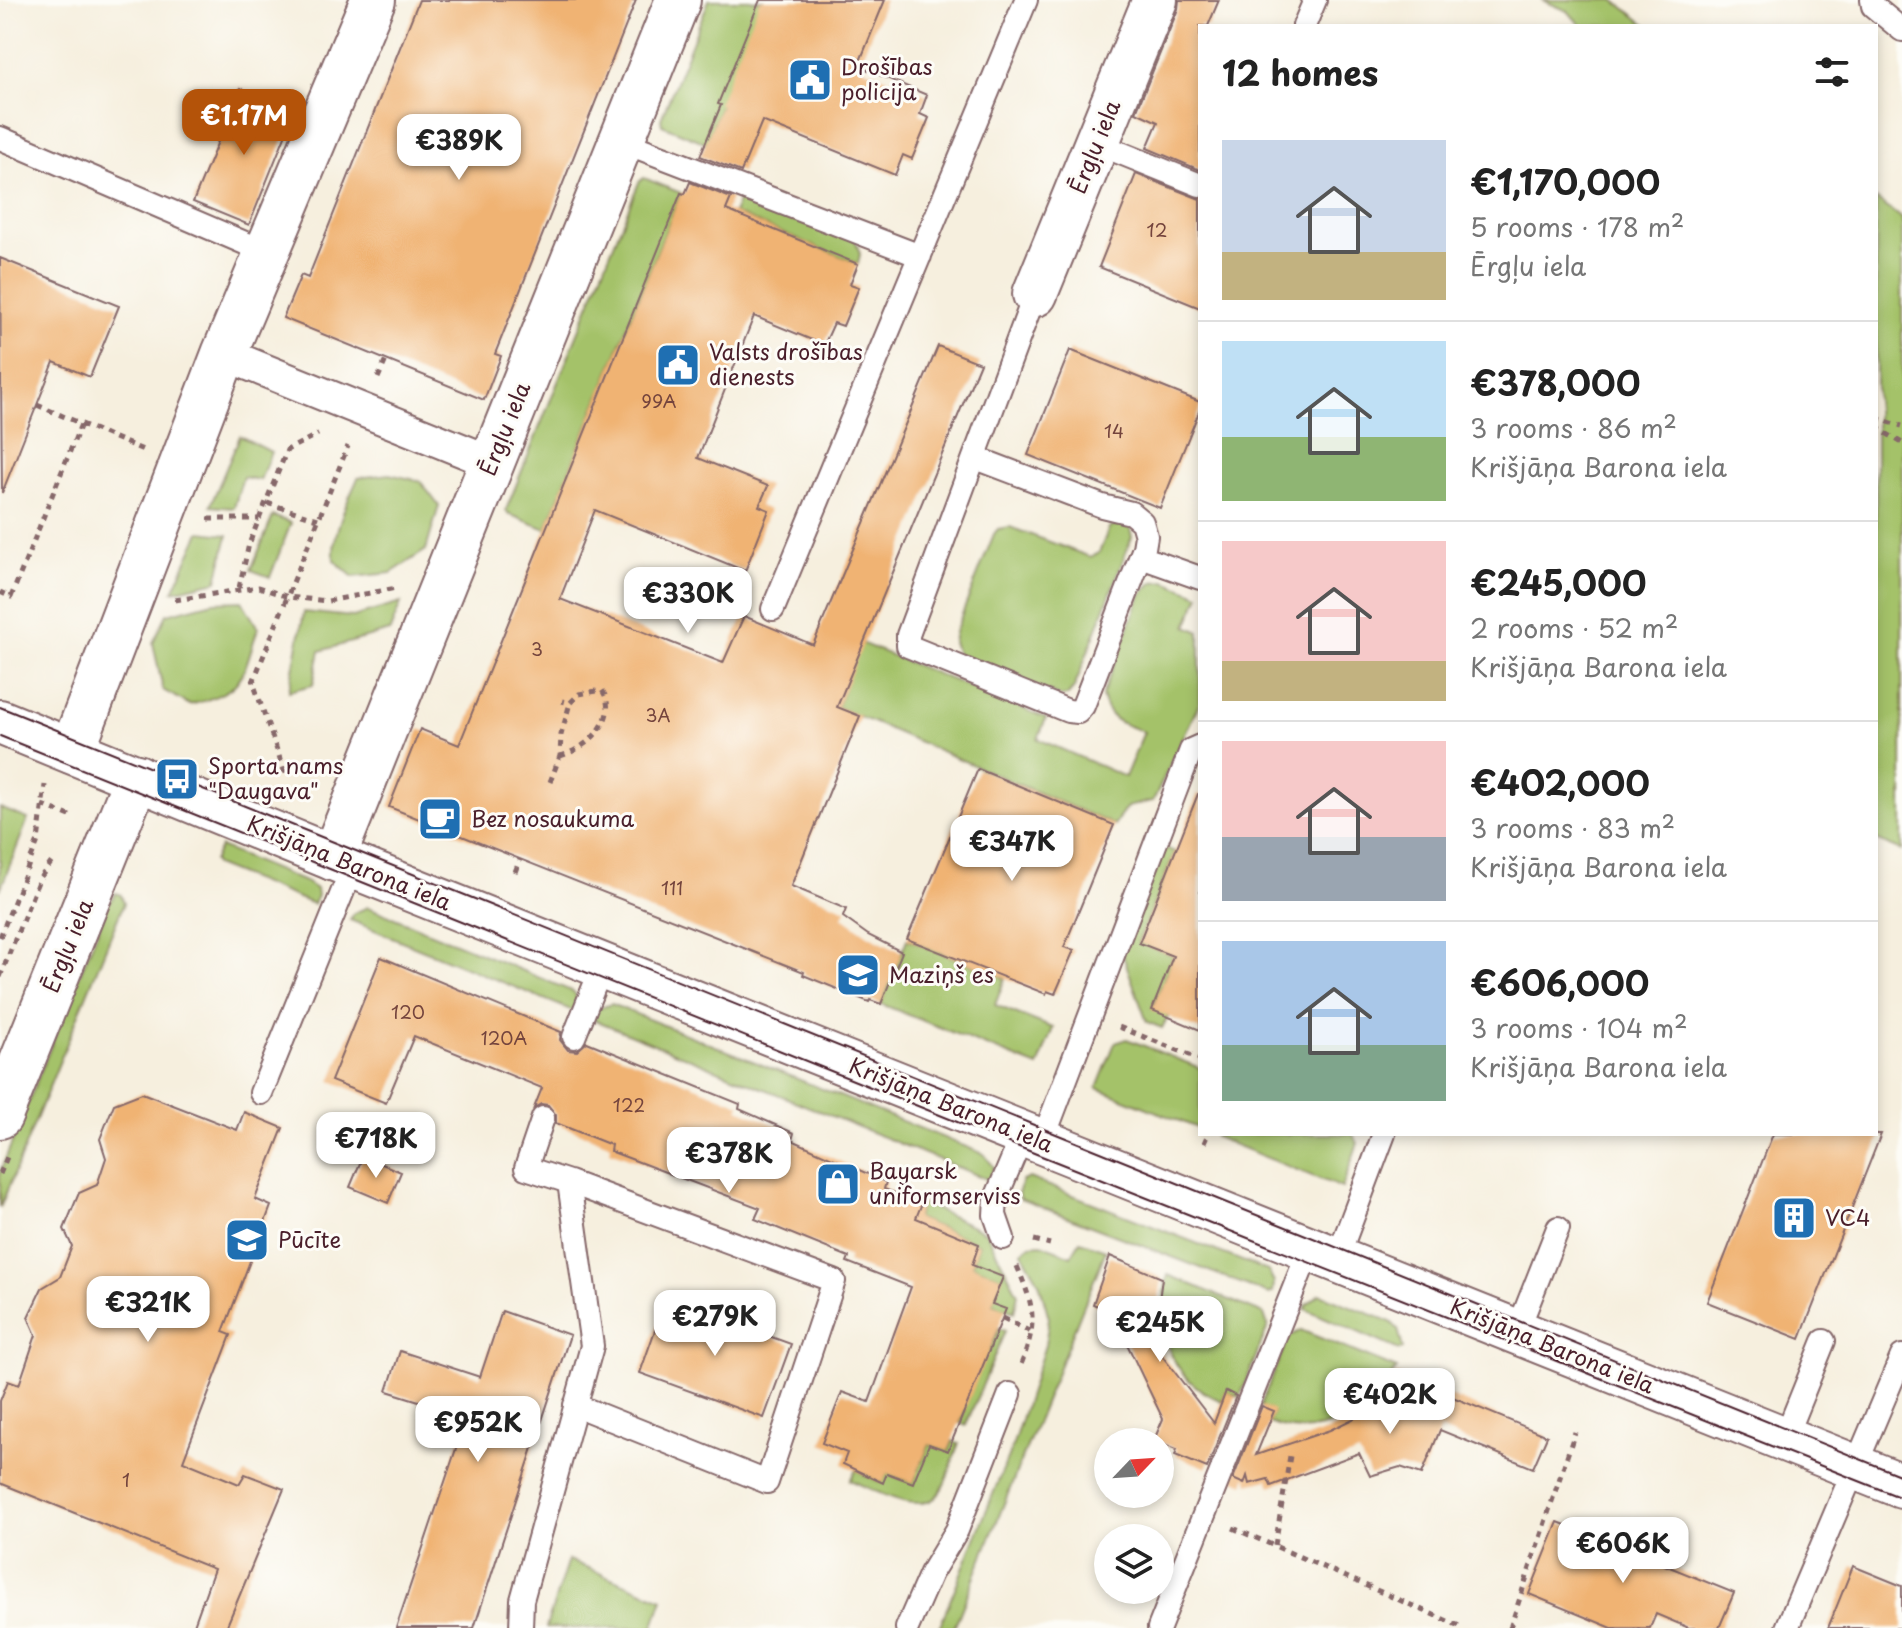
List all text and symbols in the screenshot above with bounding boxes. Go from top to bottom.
text: 12 homes [1222,46,1378,98]
place label: Drošības policija [841,49,932,107]
icon: filters [1810,50,1854,94]
public building icon: Drošības policija [786,56,834,104]
pin: €1.17M [179,89,309,157]
street label: Ērgļu iela [1060,94,1127,198]
text: €1.17M [200,95,288,134]
pin: €389K [403,114,515,182]
text: €389K [415,120,503,159]
text: €1,170,000 [1470,155,1660,207]
icon: home [1286,172,1382,268]
text: 5 rooms · 178 m² [1470,207,1684,246]
house number: 12 [1147,216,1167,243]
text: Ērgļu iela [1470,246,1586,285]
place label: Valsts drošības dienests [709,334,863,392]
public building icon: Valsts drošības dienests [654,341,702,389]
text: €378,000 [1470,356,1640,408]
icon: home [1286,373,1382,469]
street label: Ērgļu iela [470,376,537,480]
house number: 99A [641,387,677,414]
text: 3 rooms · 86 m² [1470,408,1677,447]
house number: 14 [1104,417,1124,444]
text: Krišjāņa Barona iela [1470,447,1727,486]
text: €245,000 [1470,556,1647,608]
pin: €330K [632,567,744,635]
text: €330K [642,573,734,612]
icon: home [1286,573,1382,669]
text: 2 rooms · 52 m² [1470,608,1678,647]
house number: 3 [531,635,543,662]
text: Krišjāņa Barona iela [1470,647,1727,686]
house number: 3A [646,701,670,728]
place label: Sporta nams "Daugava" [208,748,343,806]
bus stop icon: Sporta nams "Daugava" [153,755,201,803]
text: €402,000 [1470,756,1650,808]
icon: home [1286,773,1382,869]
cafe icon: Bez nosaukuma [416,795,464,843]
place label: Bez nosaukuma [471,801,634,834]
street label: Krišjāņa Barona iela [243,806,457,918]
text: 3 rooms · 83 m² [1470,808,1675,847]
pin: €347K [956,815,1068,883]
text: €347K [968,821,1056,860]
text: Krišjāņa Barona iela [1470,847,1727,886]
house number: 111 [661,874,683,901]
street label: Ērgļu iela [33,893,100,997]
school or university icon: Maziņš es [834,951,882,999]
text: €606,000 [1470,956,1649,1008]
place label: Maziņš es [889,957,994,990]
icon: home [1286,973,1382,1069]
house number: 120 [391,998,425,1025]
text: 3 rooms · 104 m² [1470,1008,1688,1047]
house number: 120A [481,1024,527,1051]
text: Krišjāņa Barona iela [1470,1047,1727,1086]
street label: Krišjāņa Barona iela [845,1048,1059,1160]
house number: 122 [613,1091,645,1118]
pin: €718K [320,1112,432,1180]
text: €718K [334,1118,418,1157]
pin: €378K [673,1127,785,1195]
text: €378K [685,1133,773,1172]
place label: Bayarsk uniformserviss [869,1153,1021,1211]
shop icon: Bayarsk uniformserviss [814,1160,862,1208]
building icon: VC4 [1770,1194,1818,1242]
place label: VC4 [1825,1200,1871,1233]
school or university icon: Pūcīte [223,1216,271,1264]
place label: Pūcīte [278,1222,341,1255]
pin: €321K [92,1276,204,1344]
text: €321K [105,1282,191,1321]
street label: Krišjāņa Barona iela [1446,1289,1660,1401]
pin: €279K [659,1290,771,1358]
text: €279K [672,1296,758,1335]
pin: €245K [1104,1296,1216,1364]
text: €245K [1115,1302,1205,1341]
pin: €402K [1334,1368,1446,1436]
text: €402K [1343,1374,1437,1413]
pin: €952K [422,1396,534,1464]
text: €952K [433,1402,523,1441]
north arrow [1094,1428,1174,1508]
map controls [1094,1428,1174,1604]
house number: 1 [122,1466,130,1493]
pin: €606K [1567,1517,1679,1585]
text: €606K [1576,1523,1670,1562]
button: layers [1094,1524,1174,1604]

